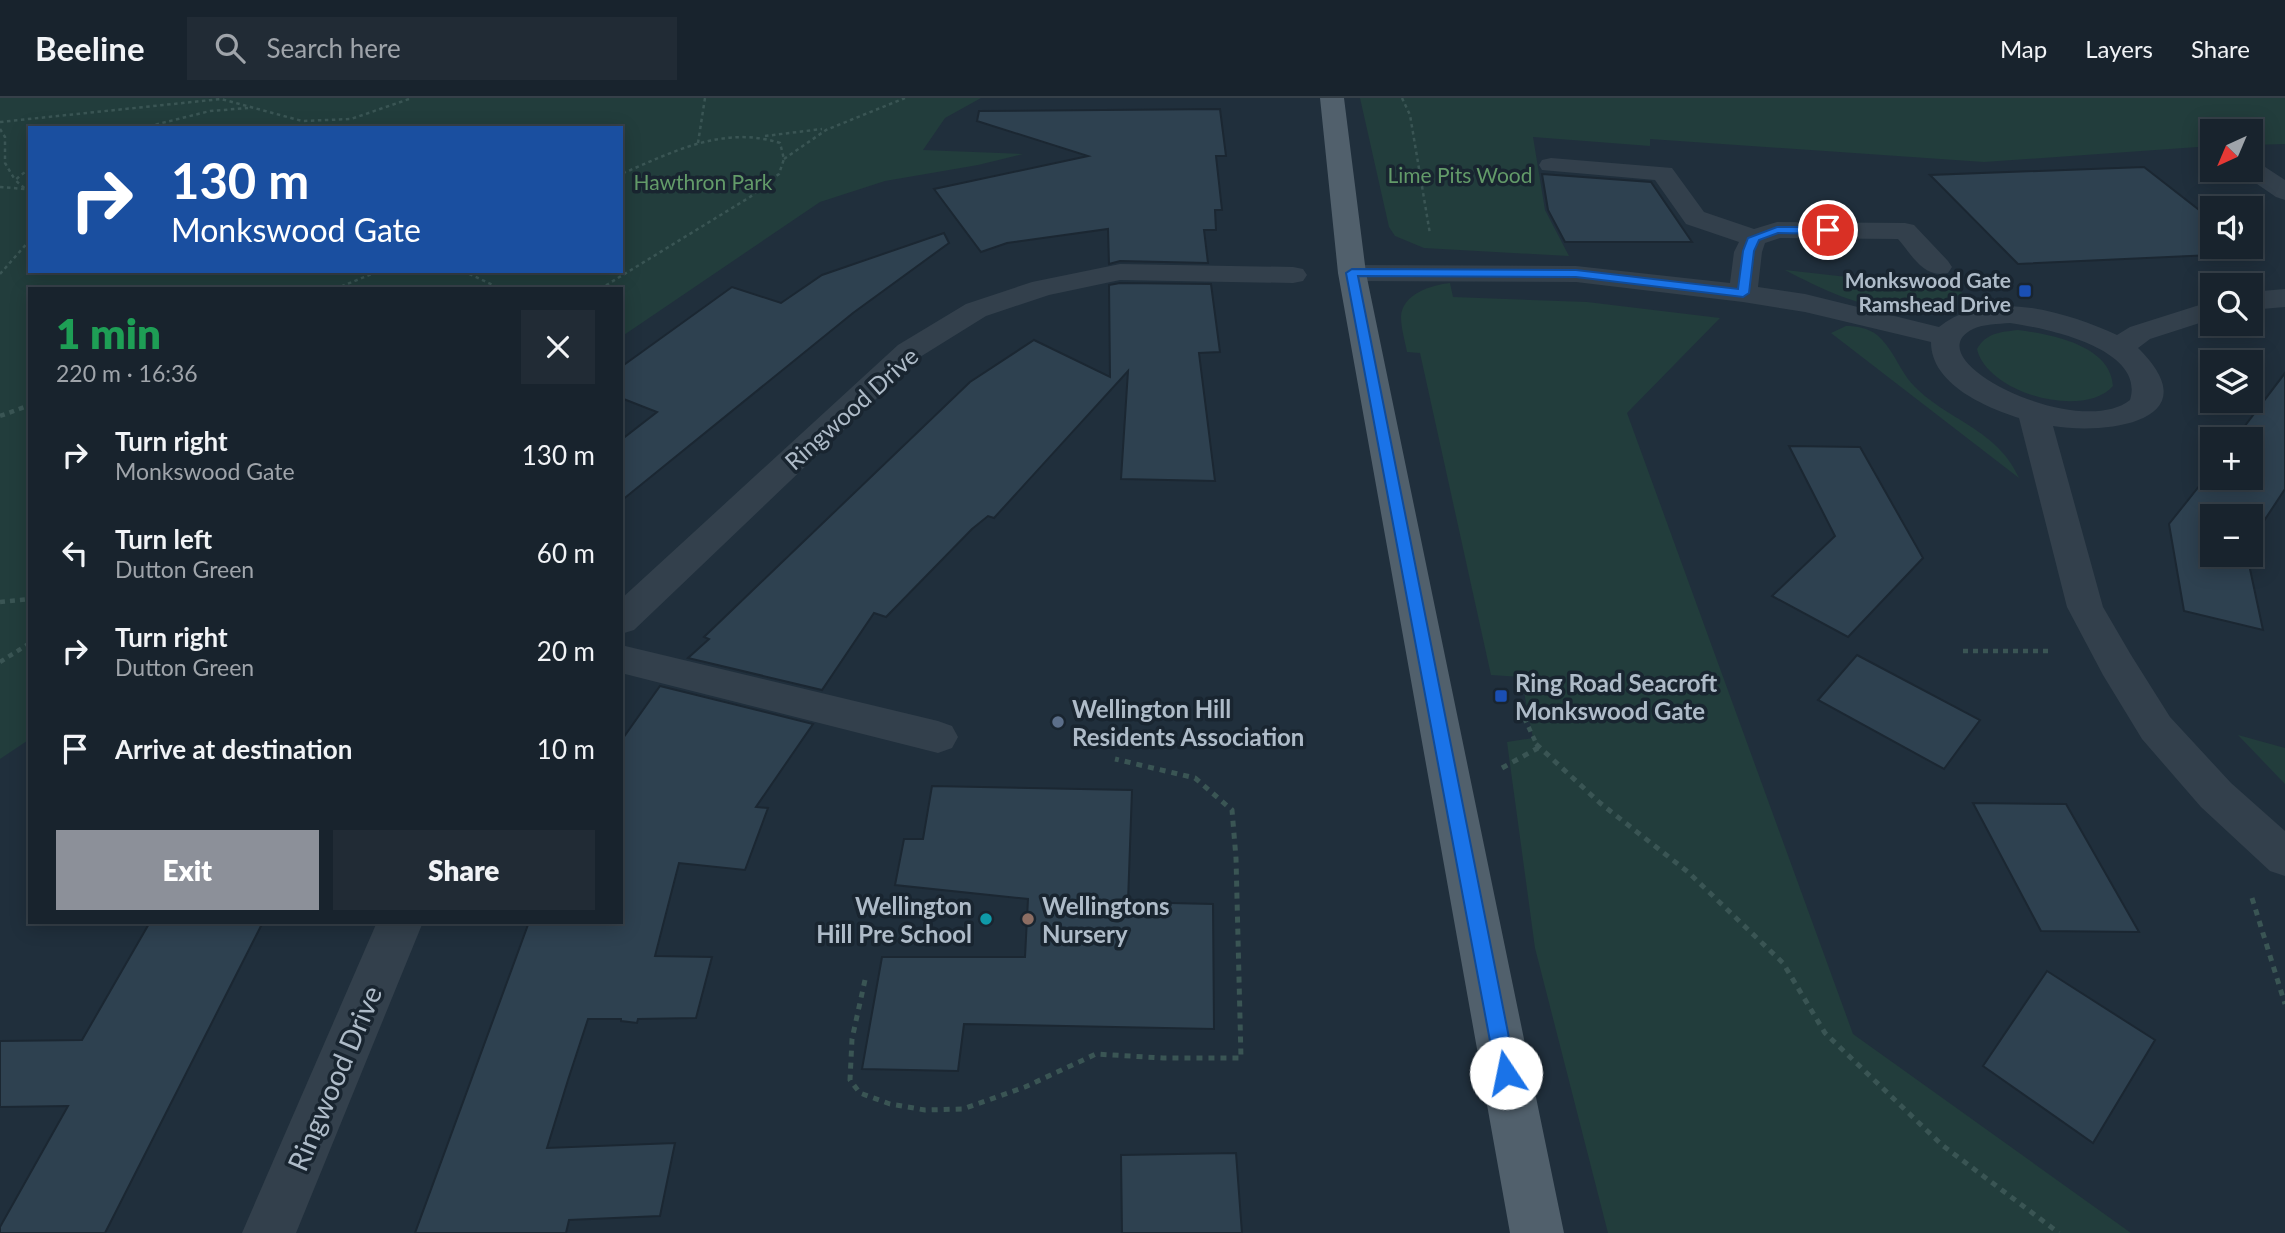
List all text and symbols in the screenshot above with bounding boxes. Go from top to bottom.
search box [187,17,677,80]
text: Beeline [35,28,145,68]
icon: search [211,29,249,67]
text: Search here [267,32,401,64]
text: Map [2000,34,2047,63]
text: Layers [2085,34,2153,63]
text: Share [2191,34,2250,63]
north arrow [2200,119,2263,182]
map controls [2200,119,2263,567]
text: 130 m [171,151,309,209]
icon: right [56,154,147,245]
park label: Lime Pits Wood [1388,162,1533,187]
park label: Hawthron Park [633,169,773,194]
button: sound [2200,196,2263,259]
pin [1798,200,1858,260]
text: Monkswood Gate [171,210,421,249]
icon: arrive [1809,211,1847,249]
place label: Monkswood Gate Ramshead Drive [1845,267,2011,316]
button: search [2200,273,2263,336]
marker: Monkswood Gate Ramshead Drive [2017,283,2033,299]
text: 1 min [56,308,161,358]
button: close [521,310,595,384]
street label: Ringwood Drive [778,341,924,475]
button: layers [2200,350,2263,413]
text: 220 m · 16:36 [56,359,198,387]
text: Turn right [115,425,228,457]
button: + [2200,427,2263,490]
icon: right [56,436,94,474]
text: 130 m [522,439,595,471]
text: Monkswood Gate [115,457,295,485]
button: − [2200,504,2263,567]
text: Turn left [115,523,212,555]
icon: left [56,534,94,572]
text: 60 m [537,537,595,569]
text: Dutton Green [115,555,254,583]
text: Turn right [115,621,228,653]
icon: right [56,632,94,670]
text: 20 m [537,635,595,667]
text: Dutton Green [115,653,254,681]
place label: Ring Road Seacroft Monkswood Gate [1515,668,1717,725]
marker: Ring Road Seacroft Monkswood Gate [1493,688,1509,704]
place label: Wellington Hill Residents Association [1072,694,1304,751]
marker: Wellington Hill Residents Association [1050,714,1066,730]
icon: arrive [56,730,94,768]
text: Arrive at destination [115,733,352,765]
text: 10 m [537,733,595,765]
button: Exit [56,830,319,910]
button: Share [333,830,595,910]
place label: Wellington Hill Pre School [816,891,972,948]
place label: Wellingtons Nursery [1042,891,1170,948]
marker: Wellington Hill Pre School [978,911,994,927]
marker: Wellingtons Nursery [1020,911,1036,927]
street label: Ringwood Drive [280,981,388,1175]
position arrow [1469,1036,1543,1110]

